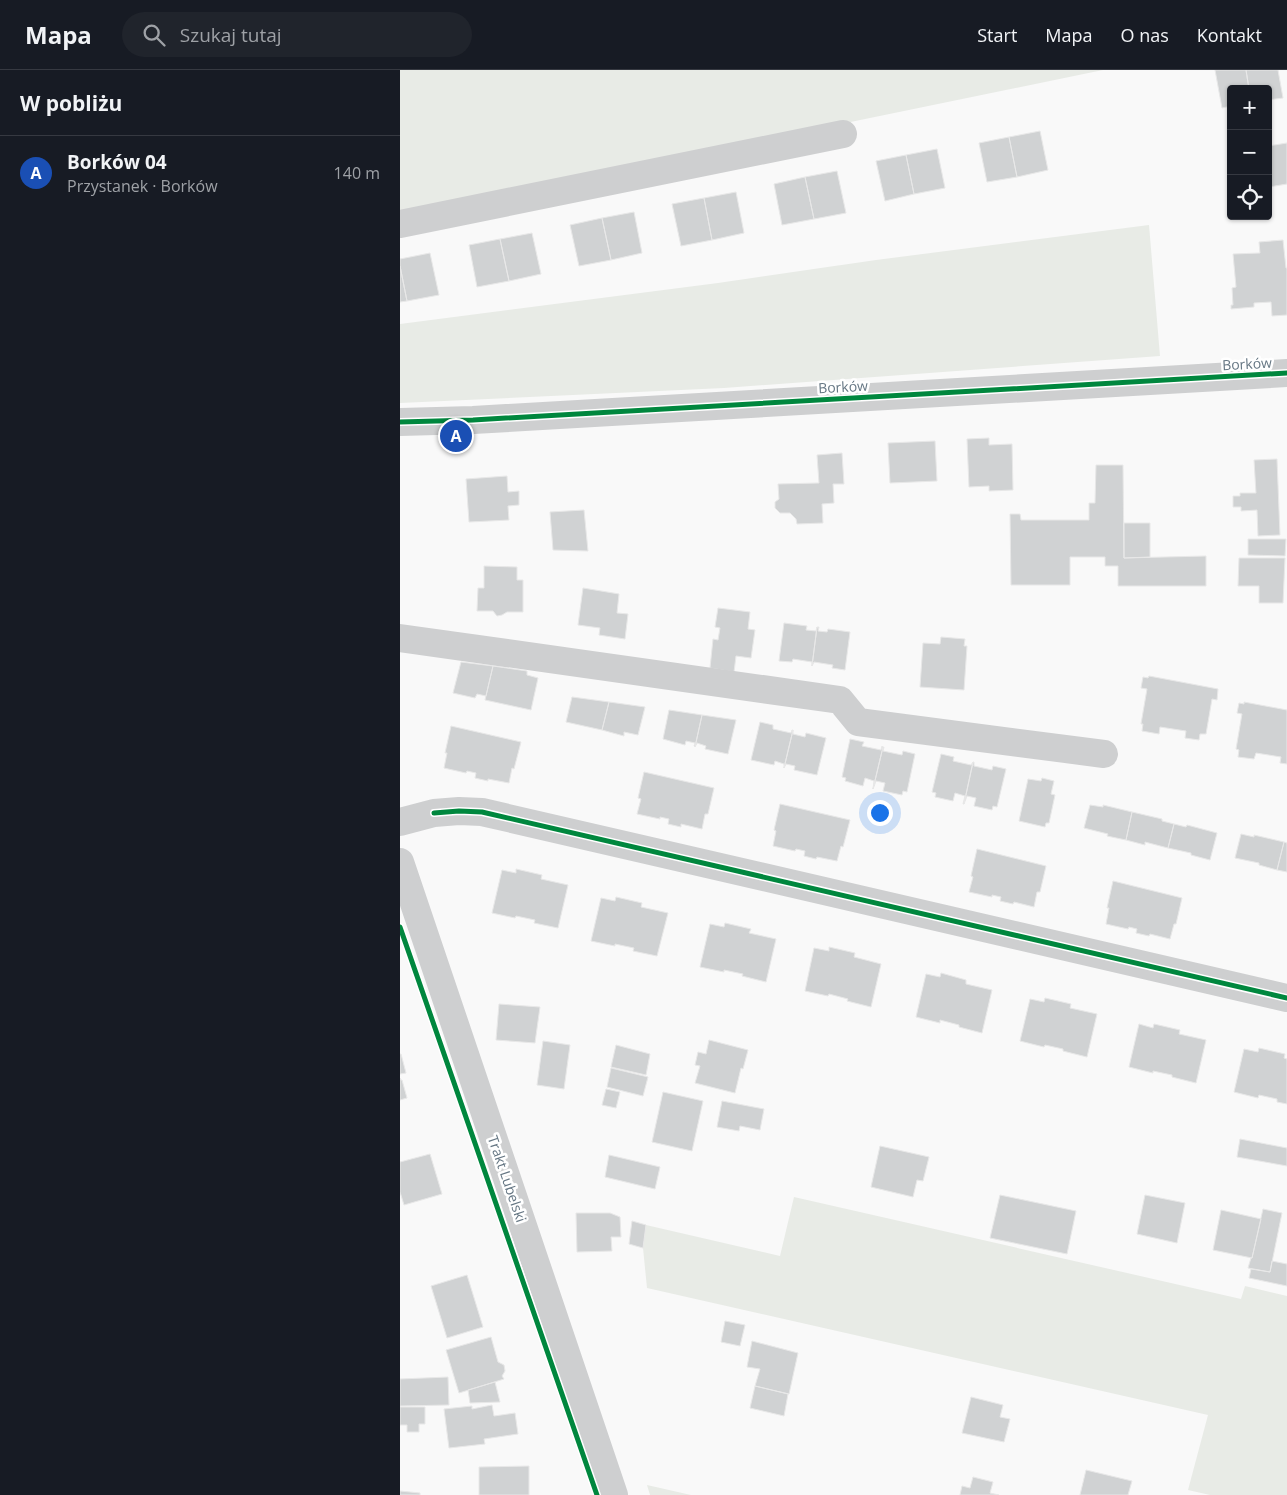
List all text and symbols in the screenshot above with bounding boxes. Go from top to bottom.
search box [122,12,472,57]
text: Mapa [25,18,92,51]
icon: search [140,21,168,49]
text: Szukaj tutaj [180,22,282,48]
text: Start [977,23,1017,47]
text: Mapa [1045,23,1093,47]
text: O nas [1121,23,1169,47]
text: Kontakt [1197,23,1262,47]
map controls [1227,85,1272,220]
button: + [1227,85,1272,130]
text: W pobliżu [20,89,122,117]
button: − [1227,130,1272,175]
text: Borków 04 [67,149,167,175]
text: A [30,162,42,184]
text: 140 m [334,162,380,184]
text: Przystanek · Borków [67,175,218,197]
button: locate [1227,175,1272,220]
street label: Borków [1222,353,1272,374]
street label: Borków [818,376,868,397]
pin: A [440,417,472,455]
your location [867,800,893,826]
street label: Trakt Lubelski [484,1133,531,1225]

